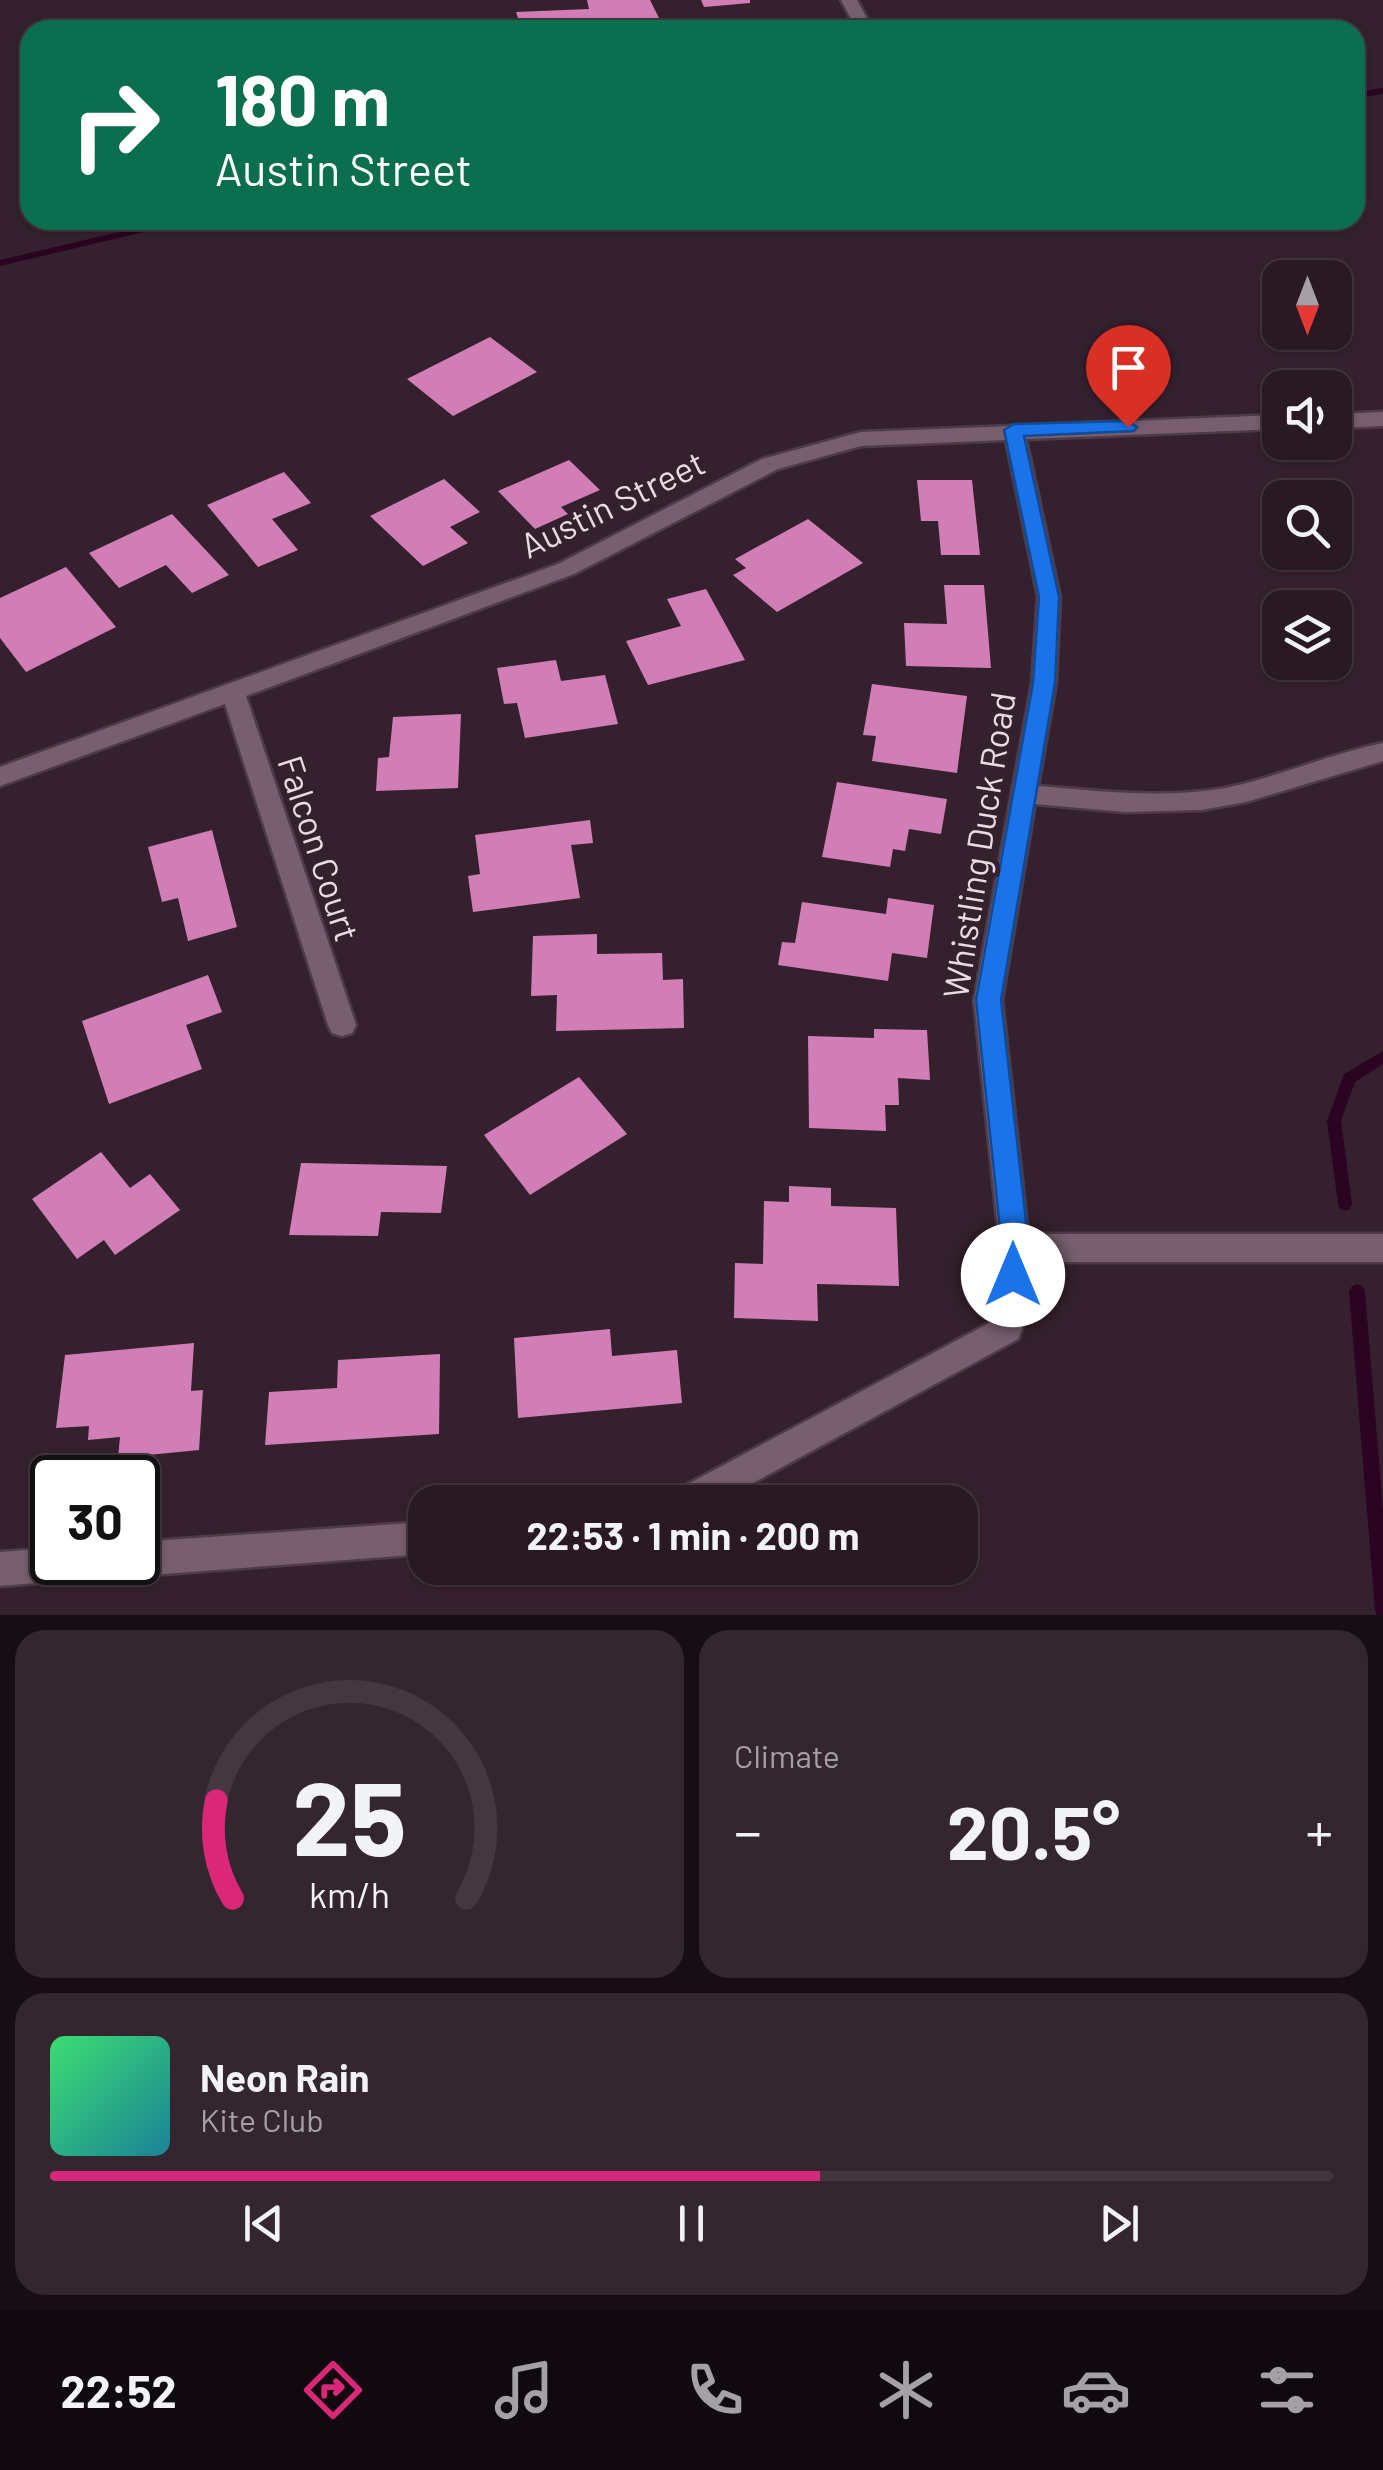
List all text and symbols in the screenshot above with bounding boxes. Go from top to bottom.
text: 180 m [215,56,390,140]
icon: right [50,60,180,190]
text: Austin Street [215,141,472,195]
north arrow [1262,260,1352,350]
map controls [1262,260,1352,680]
pin [1086,325,1171,428]
icon: arrive [1101,340,1156,395]
button: sound [1262,370,1352,460]
street label: Austin Street [513,440,711,566]
button: search [1262,480,1352,570]
button: layers [1262,590,1352,680]
street label: Whistling Duck Road [933,689,1023,1001]
street label: Falcon Court [270,750,370,946]
position arrow [961,1223,1065,1327]
speed limit sign: 30 [30,1455,160,1585]
text: 22:53 · 1 min · 200 m [527,1512,859,1558]
text: Climate [734,1736,840,1774]
text: 25 [292,1752,407,1877]
text: 20.5° [947,1785,1120,1875]
text: − [734,1797,762,1863]
text: + [1305,1797,1333,1863]
text: km/h [309,1872,390,1915]
text: Neon Rain [200,2054,369,2100]
text: Kite Club [200,2100,324,2138]
icon: previous [236,2196,291,2251]
icon: pause [664,2196,719,2251]
icon: next [1092,2196,1147,2251]
icon: directions [298,2355,368,2425]
icon: music [489,2355,559,2425]
icon: phone [680,2355,750,2425]
icon: climate [871,2355,941,2425]
icon: car [1061,2355,1131,2425]
icon: filters [1252,2355,1322,2425]
text: 22:52 [60,2363,177,2417]

